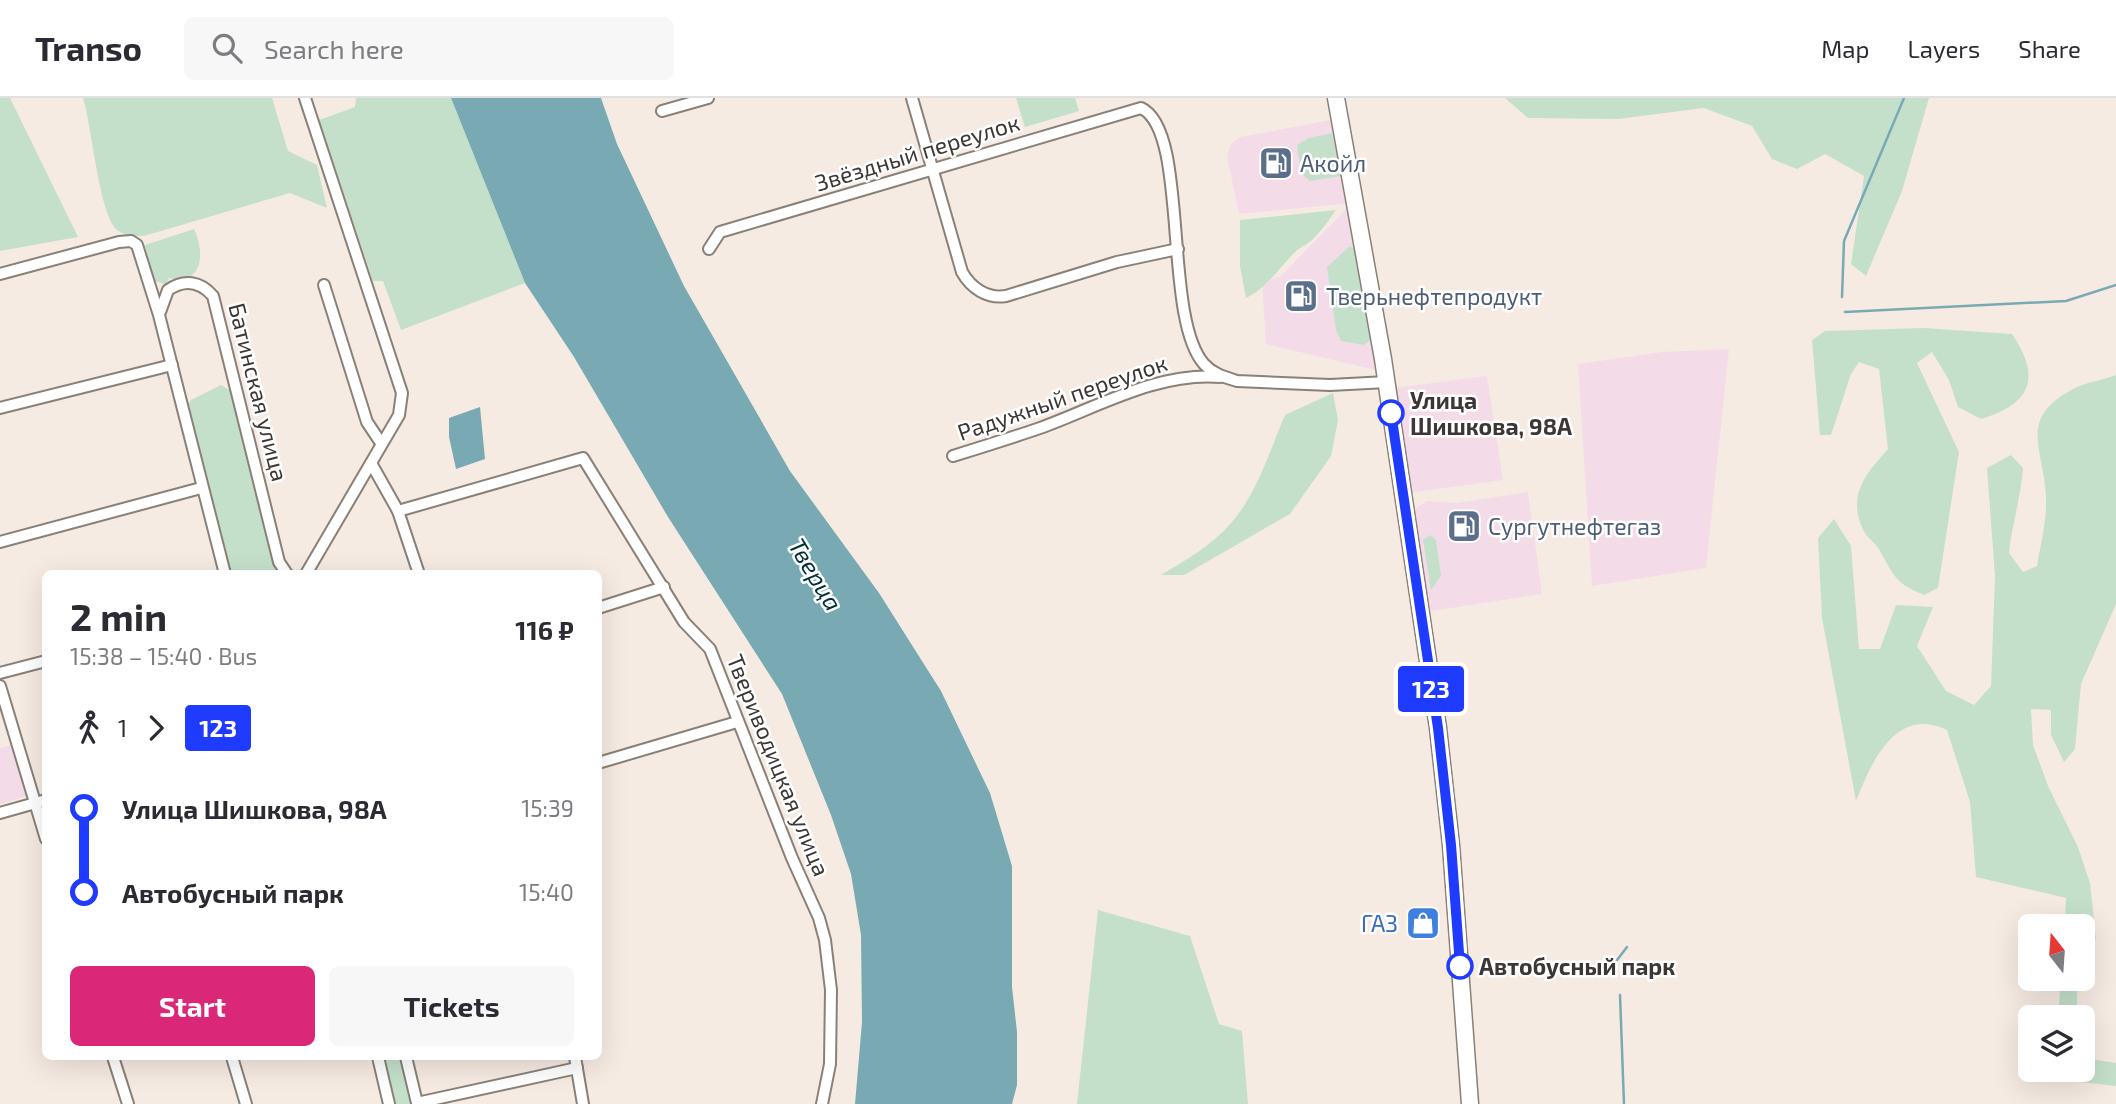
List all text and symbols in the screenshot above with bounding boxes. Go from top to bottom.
search box [184,17,674,80]
text: Transo [35,28,142,68]
icon: search [208,29,246,67]
text: Search here [264,33,404,64]
text: Map [1821,34,1869,63]
text: Layers [1907,34,1980,63]
text: Share [2018,34,2081,63]
street label: Звёздный переулок [811,108,1023,197]
fuel station icon: Акойл [1257,144,1295,182]
place label: Акойл [1300,149,1366,177]
fuel station icon: Тверьнефтепродукт [1282,277,1320,315]
place label: Тверьнефтепродукт [1326,282,1542,311]
street label: Батинская улица [222,300,295,484]
street label: Радужный переулок [954,348,1171,447]
place label: Улица Шишкова, 98А [1410,386,1572,440]
marker: Улица Шишкова, 98А [1378,400,1404,426]
fuel station icon: Сургутнефтегаз [1445,507,1483,545]
place label: Сургутнефтегаз [1488,512,1661,541]
water label: Тверца [783,533,849,615]
text: 2 min [70,593,167,639]
text: 116 ₽ [515,614,574,645]
text: 15:38 – 15:40 · Bus [70,642,257,670]
street label: Твериводицкая улица [721,650,836,880]
line badge: 123 [1391,666,1471,712]
text: 123 [1412,674,1450,703]
icon: walk [70,709,108,747]
icon: forward [137,709,175,747]
text: 123 [199,713,237,742]
text: 1 [118,714,127,742]
text: Улица Шишкова, 98А [122,793,387,824]
text: 15:39 [521,794,574,822]
text: Автобусный парк [122,877,344,908]
text: 15:40 [519,878,574,906]
shop icon: ГАЗ [1404,904,1442,942]
place label: ГАЗ [1361,909,1398,937]
north arrow [2018,914,2095,990]
map controls [2018,914,2095,1082]
place label: Автобусный парк [1479,952,1675,980]
marker: Автобусный парк [1447,953,1473,979]
button: Start [70,966,315,1046]
button: Tickets [329,966,574,1046]
button: layers [2018,1005,2095,1082]

